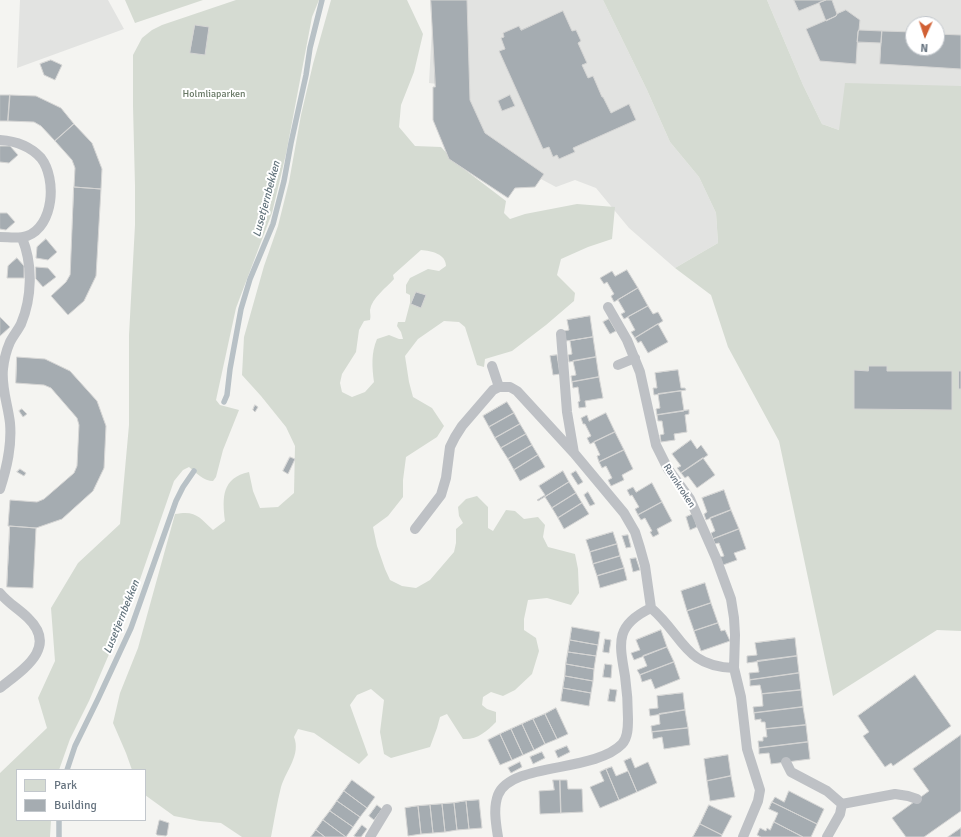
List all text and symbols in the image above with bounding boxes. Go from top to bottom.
north arrow [905,16,945,56]
text: N [920,41,929,54]
park label: Holmliaparken [183,88,245,100]
water label: Lusetjernbekken [251,160,283,238]
street label: Ravnkroken [660,462,698,510]
water label: Lusetjernbekken [101,578,143,656]
legend [16,769,146,821]
text: Park [54,778,77,793]
text: Building [54,798,97,813]

